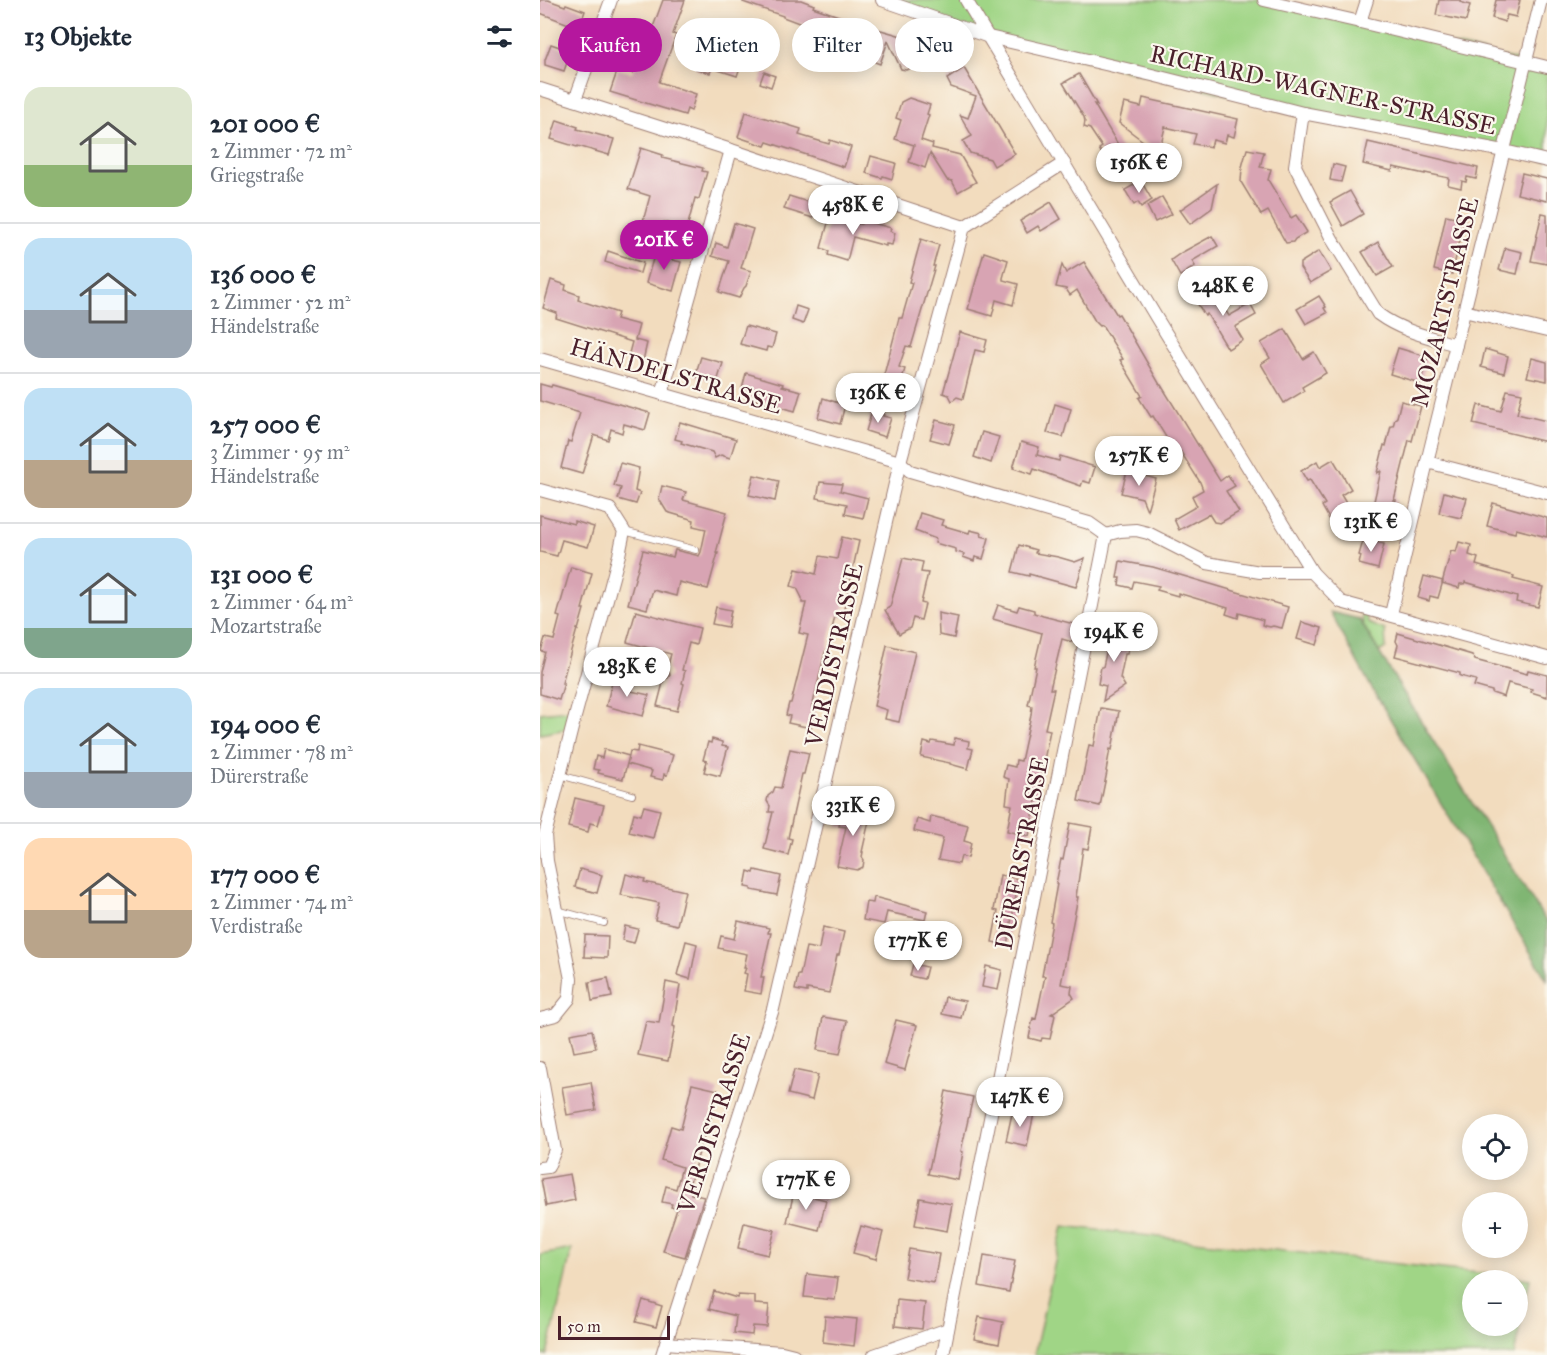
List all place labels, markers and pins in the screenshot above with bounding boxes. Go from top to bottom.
pin: 156K € [1090,143,1188,194]
pin: 458K € [804,185,902,236]
pin: 201K € [615,220,713,271]
pin: 248K € [1174,266,1272,317]
pin: 136K € [829,373,927,424]
pin: 257K € [1090,436,1188,487]
pin: 131K € [1322,502,1420,553]
pin: 194K € [1065,612,1163,663]
pin: 283K € [578,647,676,698]
pin: 331K € [804,786,902,837]
pin: 177K € [869,921,967,972]
pin: 147K € [971,1077,1069,1128]
pin: 177K € [757,1160,855,1211]

